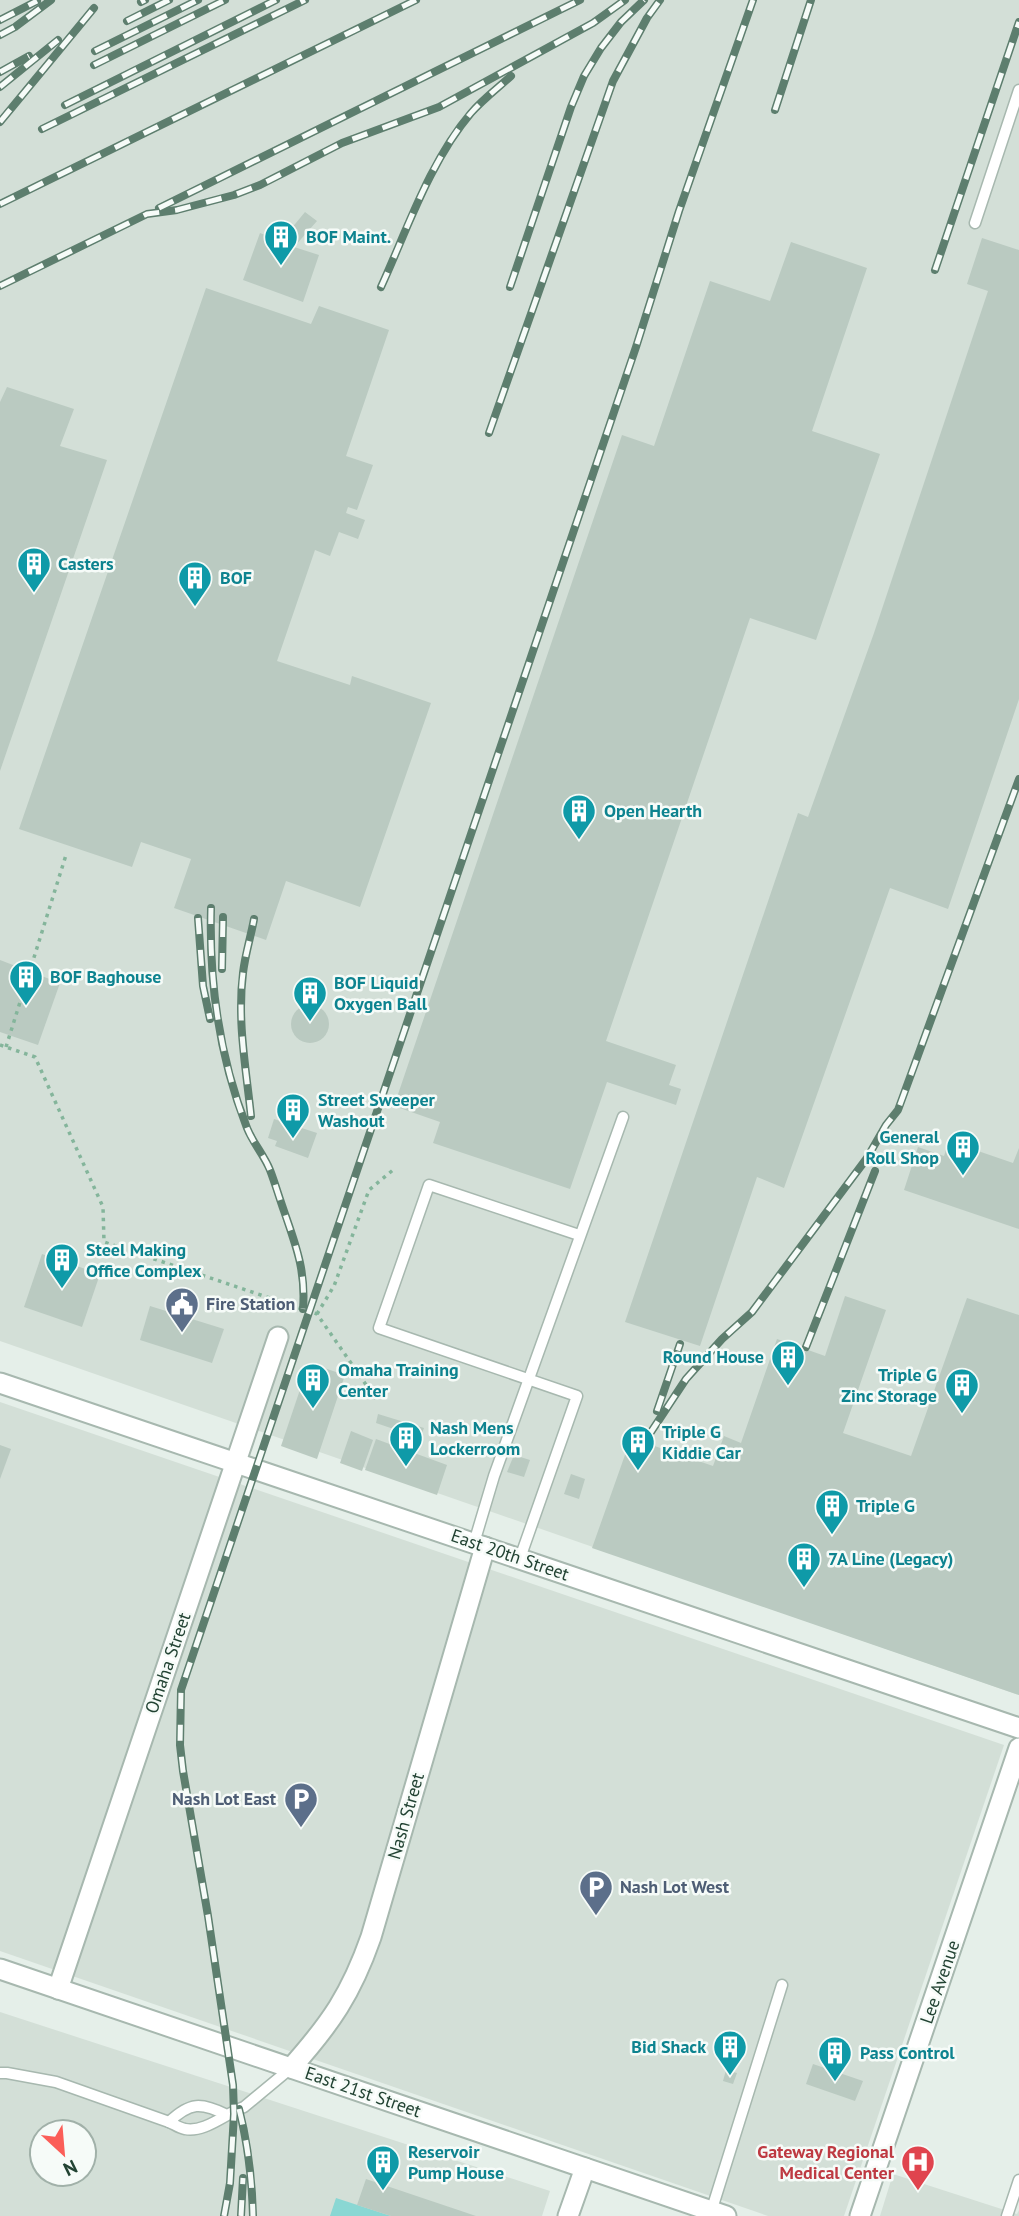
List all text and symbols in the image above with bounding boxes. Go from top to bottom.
building icon: BOF Maint. [262,218,300,267]
place label: BOF Maint. [306,225,391,248]
building icon: Casters [15,545,53,594]
place label: Casters [58,552,114,575]
building icon: BOF [176,559,214,608]
place label: BOF [220,566,252,589]
building icon: Open Hearth [560,792,598,841]
place label: Open Hearth [604,799,702,822]
building icon: BOF Baghouse [7,958,45,1007]
place label: BOF Baghouse [50,965,162,988]
place label: BOF Liquid Oxygen Ball [334,971,428,1015]
building icon: BOF Liquid Oxygen Ball [291,974,329,1023]
place label: Street Sweeper Washout [318,1088,436,1132]
building icon: Street Sweeper Washout [274,1091,312,1140]
place label: General Roll Shop [865,1125,940,1169]
building icon: General Roll Shop [944,1128,982,1177]
place label: Steel Making Office Complex [86,1238,202,1282]
building icon: Steel Making Office Complex [43,1241,81,1290]
public building icon: Fire Station [163,1285,201,1334]
place label: Fire Station [206,1292,295,1315]
building icon: Round House [769,1338,807,1387]
place label: Round House [663,1345,764,1368]
place label: Omaha Training Center [338,1358,459,1402]
building icon: Omaha Training Center [294,1361,332,1410]
place label: Triple G Zinc Storage [841,1363,937,1407]
building icon: Triple G Zinc Storage [943,1366,981,1415]
place label: Nash Mens Lockerroom [430,1416,520,1460]
building icon: Nash Mens Lockerroom [387,1419,425,1468]
place label: Triple G Kiddie Car [662,1420,742,1464]
building icon: Triple G Kiddie Car [619,1423,657,1472]
building icon: Triple G [813,1487,851,1536]
place label: Triple G [856,1494,915,1517]
street label: East 20th Street [448,1524,572,1585]
building icon: 7A Line (Legacy) [785,1540,823,1589]
place label: 7A Line (Legacy) [828,1547,953,1570]
street label: Omaha Street [139,1609,196,1716]
street label: Nash Street [382,1770,429,1862]
parking icon: Nash Lot East [282,1780,320,1829]
place label: Nash Lot East [172,1787,277,1810]
parking icon: Nash Lot West [577,1868,615,1917]
place label: Nash Lot West [620,1875,730,1898]
street label: Lee Avenue [915,1937,965,2027]
building icon: Bid Shack [711,2028,749,2077]
building icon: Pass Control [816,2034,854,2083]
place label: Bid Shack [631,2035,706,2058]
place label: Pass Control [860,2041,955,2064]
street label: East 21st Street [302,2061,424,2122]
north arrow [28,2118,98,2188]
place label: Reservoir Pump House [408,2140,504,2184]
place label: Gateway Regional Medical Center [757,2140,895,2184]
building icon: Reservoir Pump House [364,2143,402,2192]
hospital icon: Gateway Regional Medical Center [899,2143,937,2192]
text: N [60,2155,81,2182]

